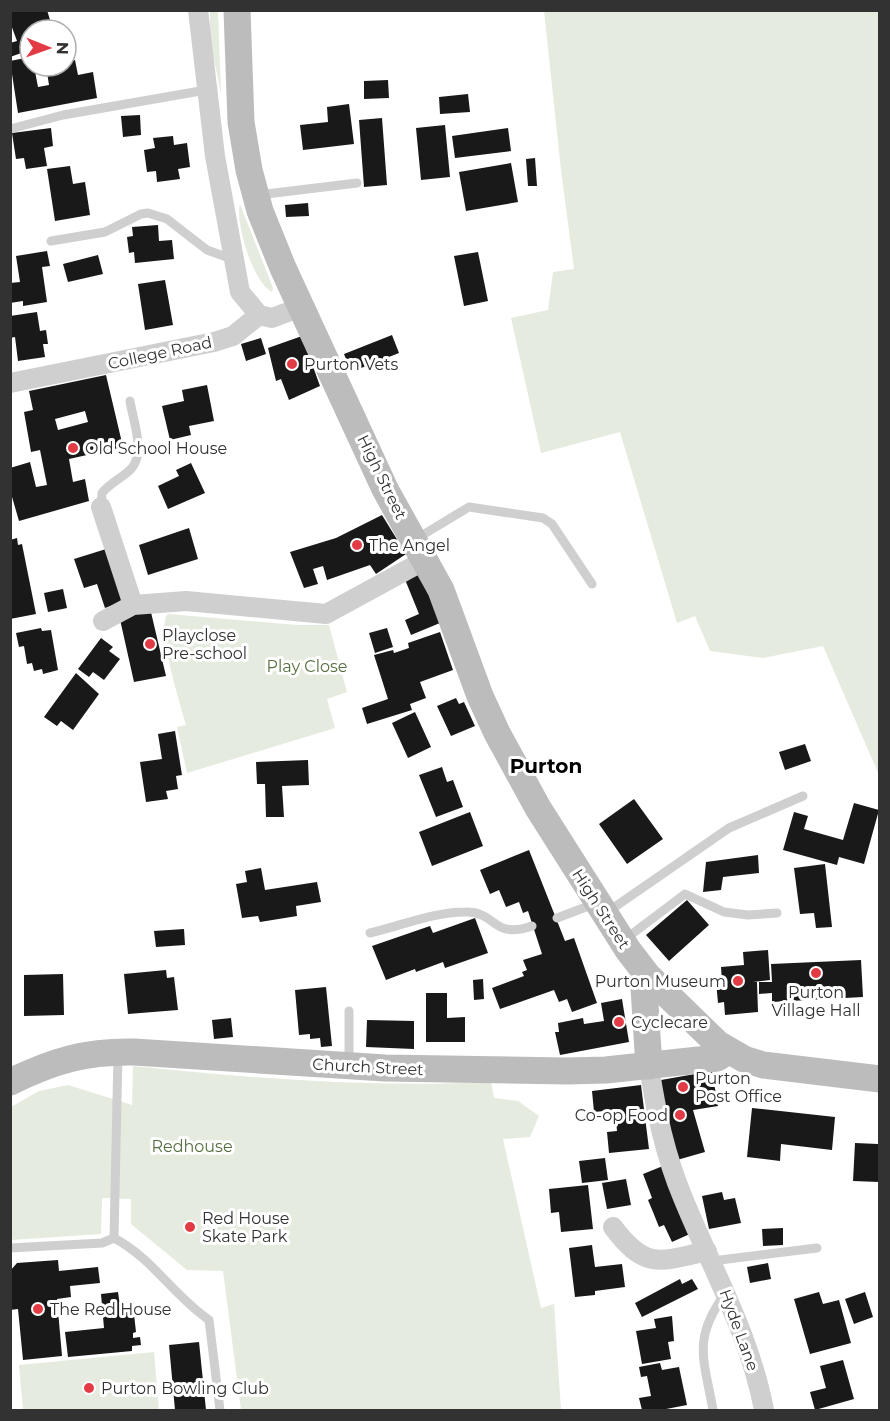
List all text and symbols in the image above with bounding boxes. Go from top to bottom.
north arrow [18,18,78,78]
text: N [53,42,72,55]
street label: College Road [106,333,214,373]
place label: Purton Vets [304,355,399,374]
marker: Purton Vets [285,357,299,371]
street label: High Street [353,432,411,523]
place label: Old School House [85,439,227,458]
marker: Old School House [66,441,80,455]
place label: The Angel [369,536,450,555]
marker: The Angel [350,538,364,552]
place label: Playclose Pre-school [162,626,247,663]
marker: Playclose Pre-school [143,637,157,651]
park label: Play Close [267,657,347,676]
district label: Purton [510,754,582,778]
street label: High Street [568,865,634,953]
marker: Purton Village Hall [809,966,823,980]
place label: Purton Museum [595,972,726,991]
marker: Purton Museum [731,974,745,988]
place label: Purton Village Hall [771,983,861,1020]
place label: Cyclecare [631,1013,708,1032]
marker: Cyclecare [612,1015,626,1029]
street label: Church Street [312,1055,425,1079]
place label: Purton Post Office [695,1069,782,1106]
marker: Purton Post Office [676,1080,690,1094]
place label: Co-op Food [575,1106,668,1125]
marker: Co-op Food [673,1108,687,1122]
park label: Redhouse [151,1137,233,1156]
place label: Red House Skate Park [202,1209,290,1246]
marker: Red House Skate Park [183,1220,197,1234]
street label: Hyde Lane [715,1287,763,1373]
place label: The Red House [50,1300,171,1319]
marker: The Red House [31,1302,45,1316]
place label: Purton Bowling Club [101,1379,269,1398]
marker: Purton Bowling Club [82,1381,96,1395]

